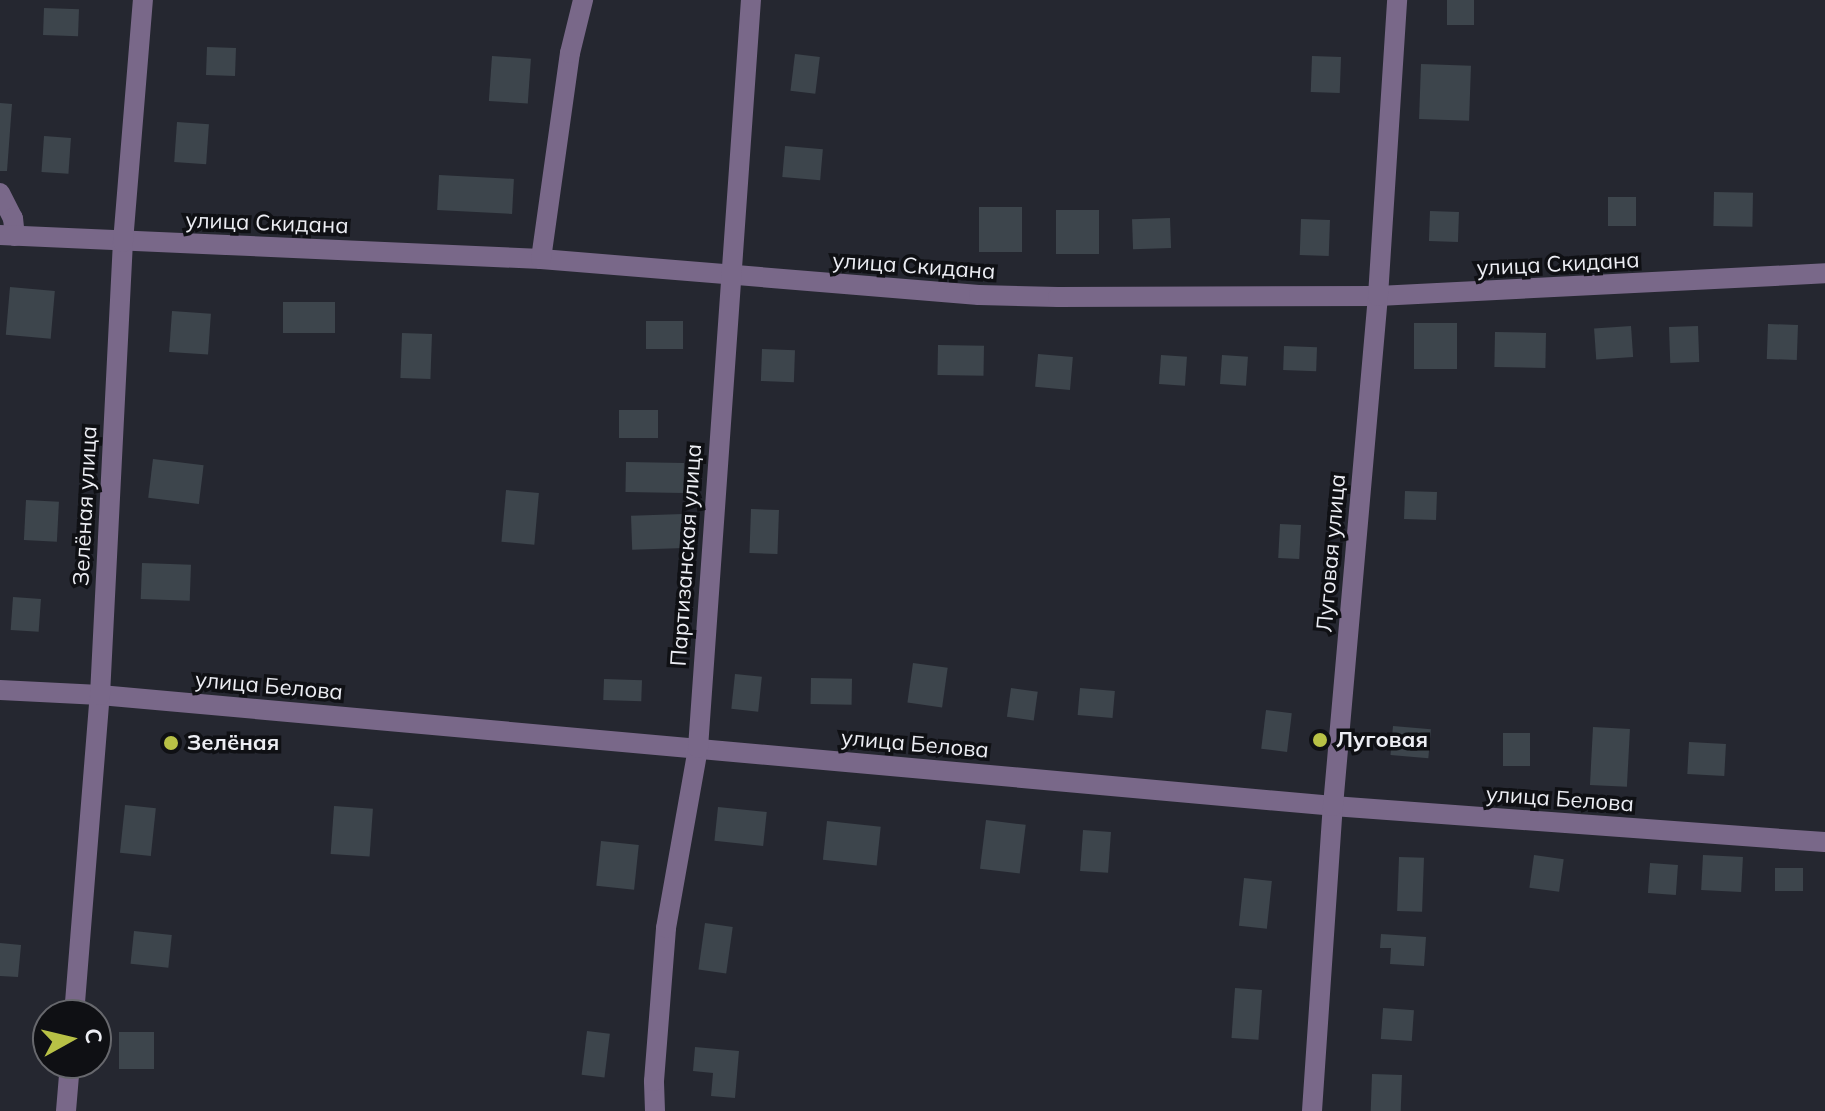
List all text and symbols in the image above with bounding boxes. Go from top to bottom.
street label: улица Скидана [185,207,349,239]
street label: улица Скидана [832,247,996,285]
street label: улица Скидана [1476,247,1640,281]
street label: Зелёная улица [68,425,102,587]
street label: Партизанская улица [665,443,707,667]
street label: Луговая улица [1311,473,1351,633]
street label: улица Белова [194,666,344,706]
street label: улица Белова [840,724,990,764]
place label: Луговая [1336,727,1428,753]
place label: Зелёная [187,730,279,756]
marker: Луговая [1311,731,1329,749]
marker: Зелёная [162,734,180,752]
street label: улица Белова [1485,781,1635,817]
north arrow [32,999,112,1079]
text: С [79,1027,109,1045]

